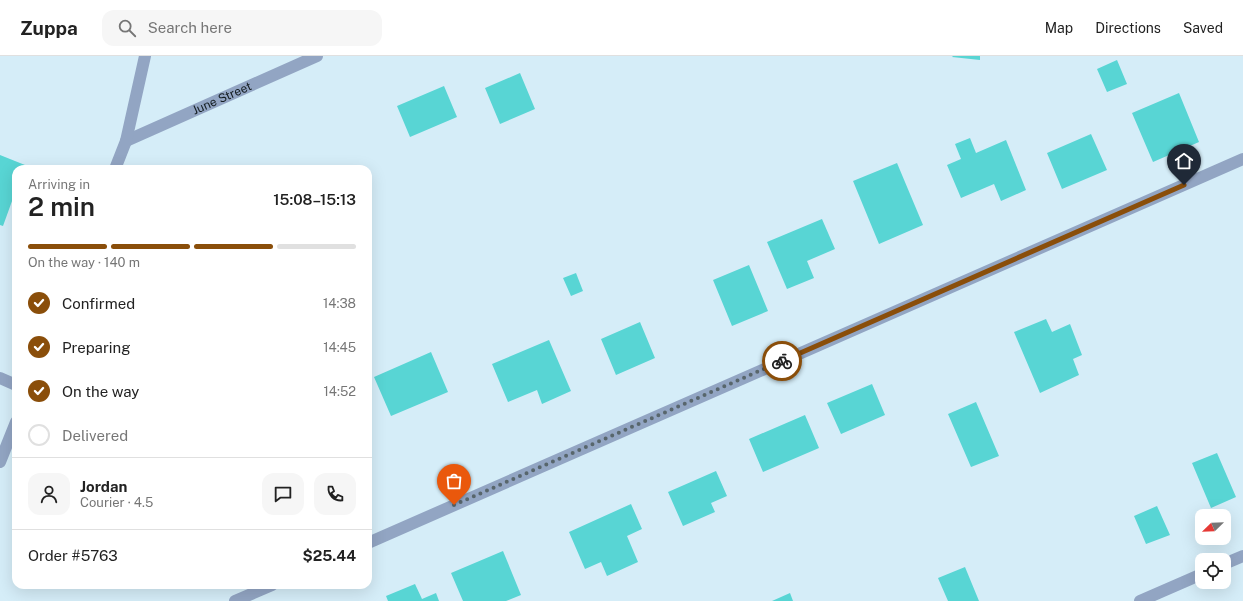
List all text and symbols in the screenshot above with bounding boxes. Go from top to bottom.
search box [102,10,382,46]
text: Zuppa [20,17,78,39]
icon: search [116,17,138,39]
text: Search here [148,19,232,36]
text: Map [1045,20,1073,36]
text: Directions [1095,20,1161,36]
text: Saved [1183,20,1223,36]
street label: June Street [190,79,254,118]
pin [1167,144,1201,185]
icon: home [1173,150,1195,172]
text: Arriving in [28,177,90,192]
text: 2 min [28,191,95,222]
text: 15:08–15:13 [273,191,356,208]
text: On the way · 140 m [28,255,140,270]
icon: check [28,292,50,314]
text: Confirmed [62,295,135,312]
text: 14:38 [323,296,356,311]
icon: check [28,336,50,358]
text: Preparing [62,339,131,356]
text: 14:45 [323,340,356,355]
courier [762,341,802,381]
icon: bike [771,350,793,372]
icon: check [28,380,50,402]
text: On the way [62,383,139,400]
text: 14:52 [324,384,356,399]
text: Delivered [62,427,128,444]
pin [437,464,471,505]
icon: bag [443,470,465,492]
button: person [28,473,70,515]
button: chat [262,473,304,515]
button: phone [314,473,356,515]
text: Jordan [80,478,127,495]
text: Courier · 4.5 [80,495,153,510]
north arrow [1195,509,1231,545]
map controls [1195,509,1231,589]
text: Order #5763 [28,547,118,564]
text: $25.44 [302,547,356,564]
button: locate [1195,553,1231,589]

